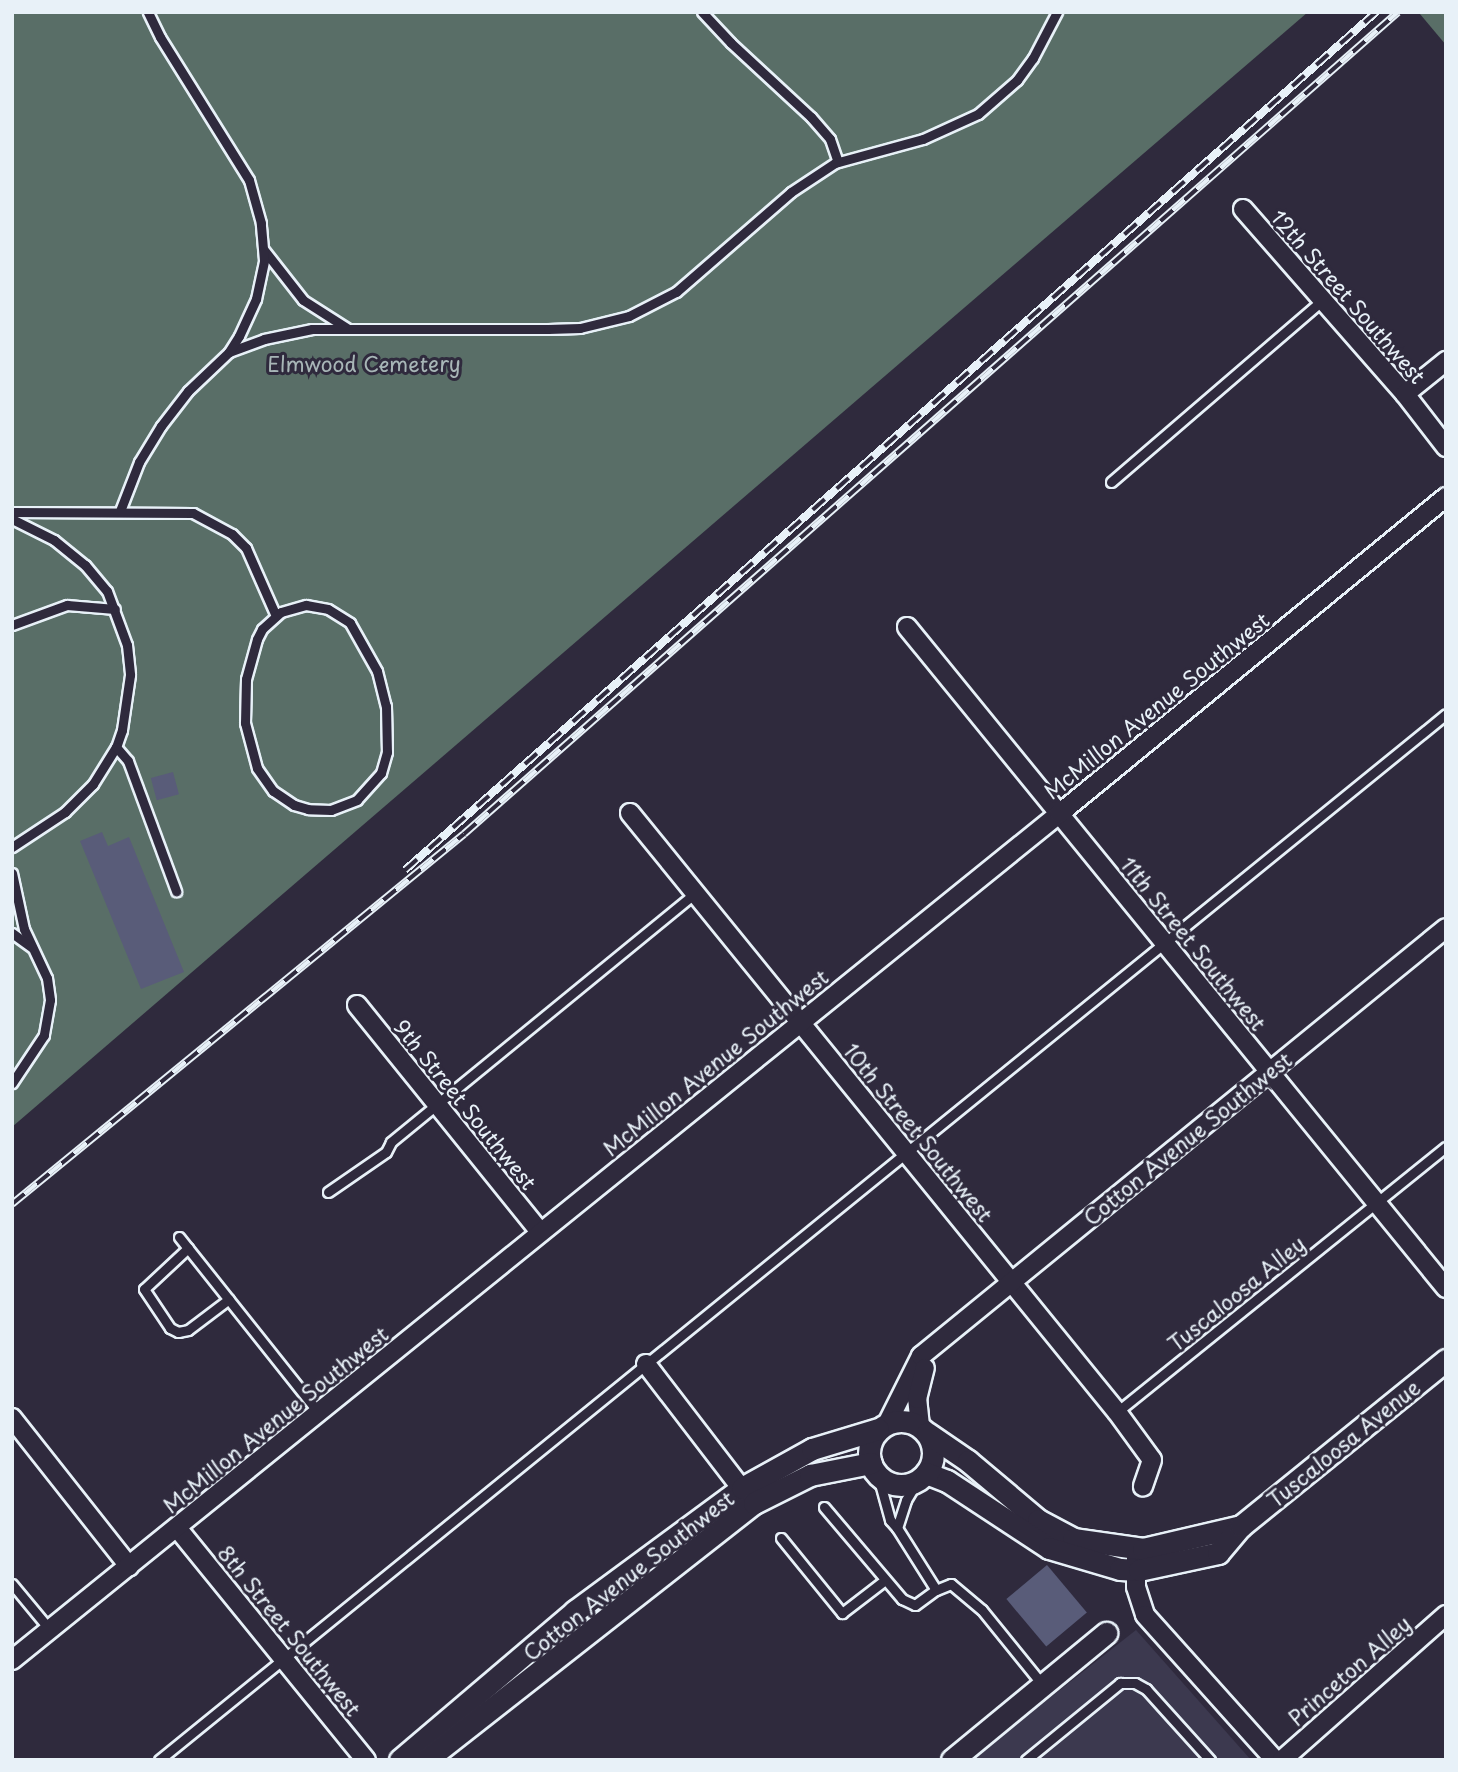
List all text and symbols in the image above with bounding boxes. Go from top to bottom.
street label: 12th Street Southwest [1266,203,1432,389]
park label: Elmwood Cemetery [267,350,461,376]
street label: McMillon Avenue Southwest [1038,606,1274,804]
street label: 11th Street Southwest [1115,850,1273,1036]
street label: McMillon Avenue Southwest [597,963,833,1161]
street label: 9th Street Southwest [389,1013,543,1195]
street label: 10th Street Southwest [839,1037,999,1227]
street label: Cotton Avenue Southwest [1079,1047,1295,1229]
street label: Tuscaloosa Alley [1162,1230,1310,1356]
street label: McMillon Avenue Southwest [157,1320,393,1518]
street label: Tuscaloosa Avenue [1261,1374,1425,1512]
street label: Cotton Avenue Southwest [518,1485,738,1665]
street label: 8th Street Southwest [213,1539,367,1721]
street label: Princeton Alley [1283,1610,1415,1730]

